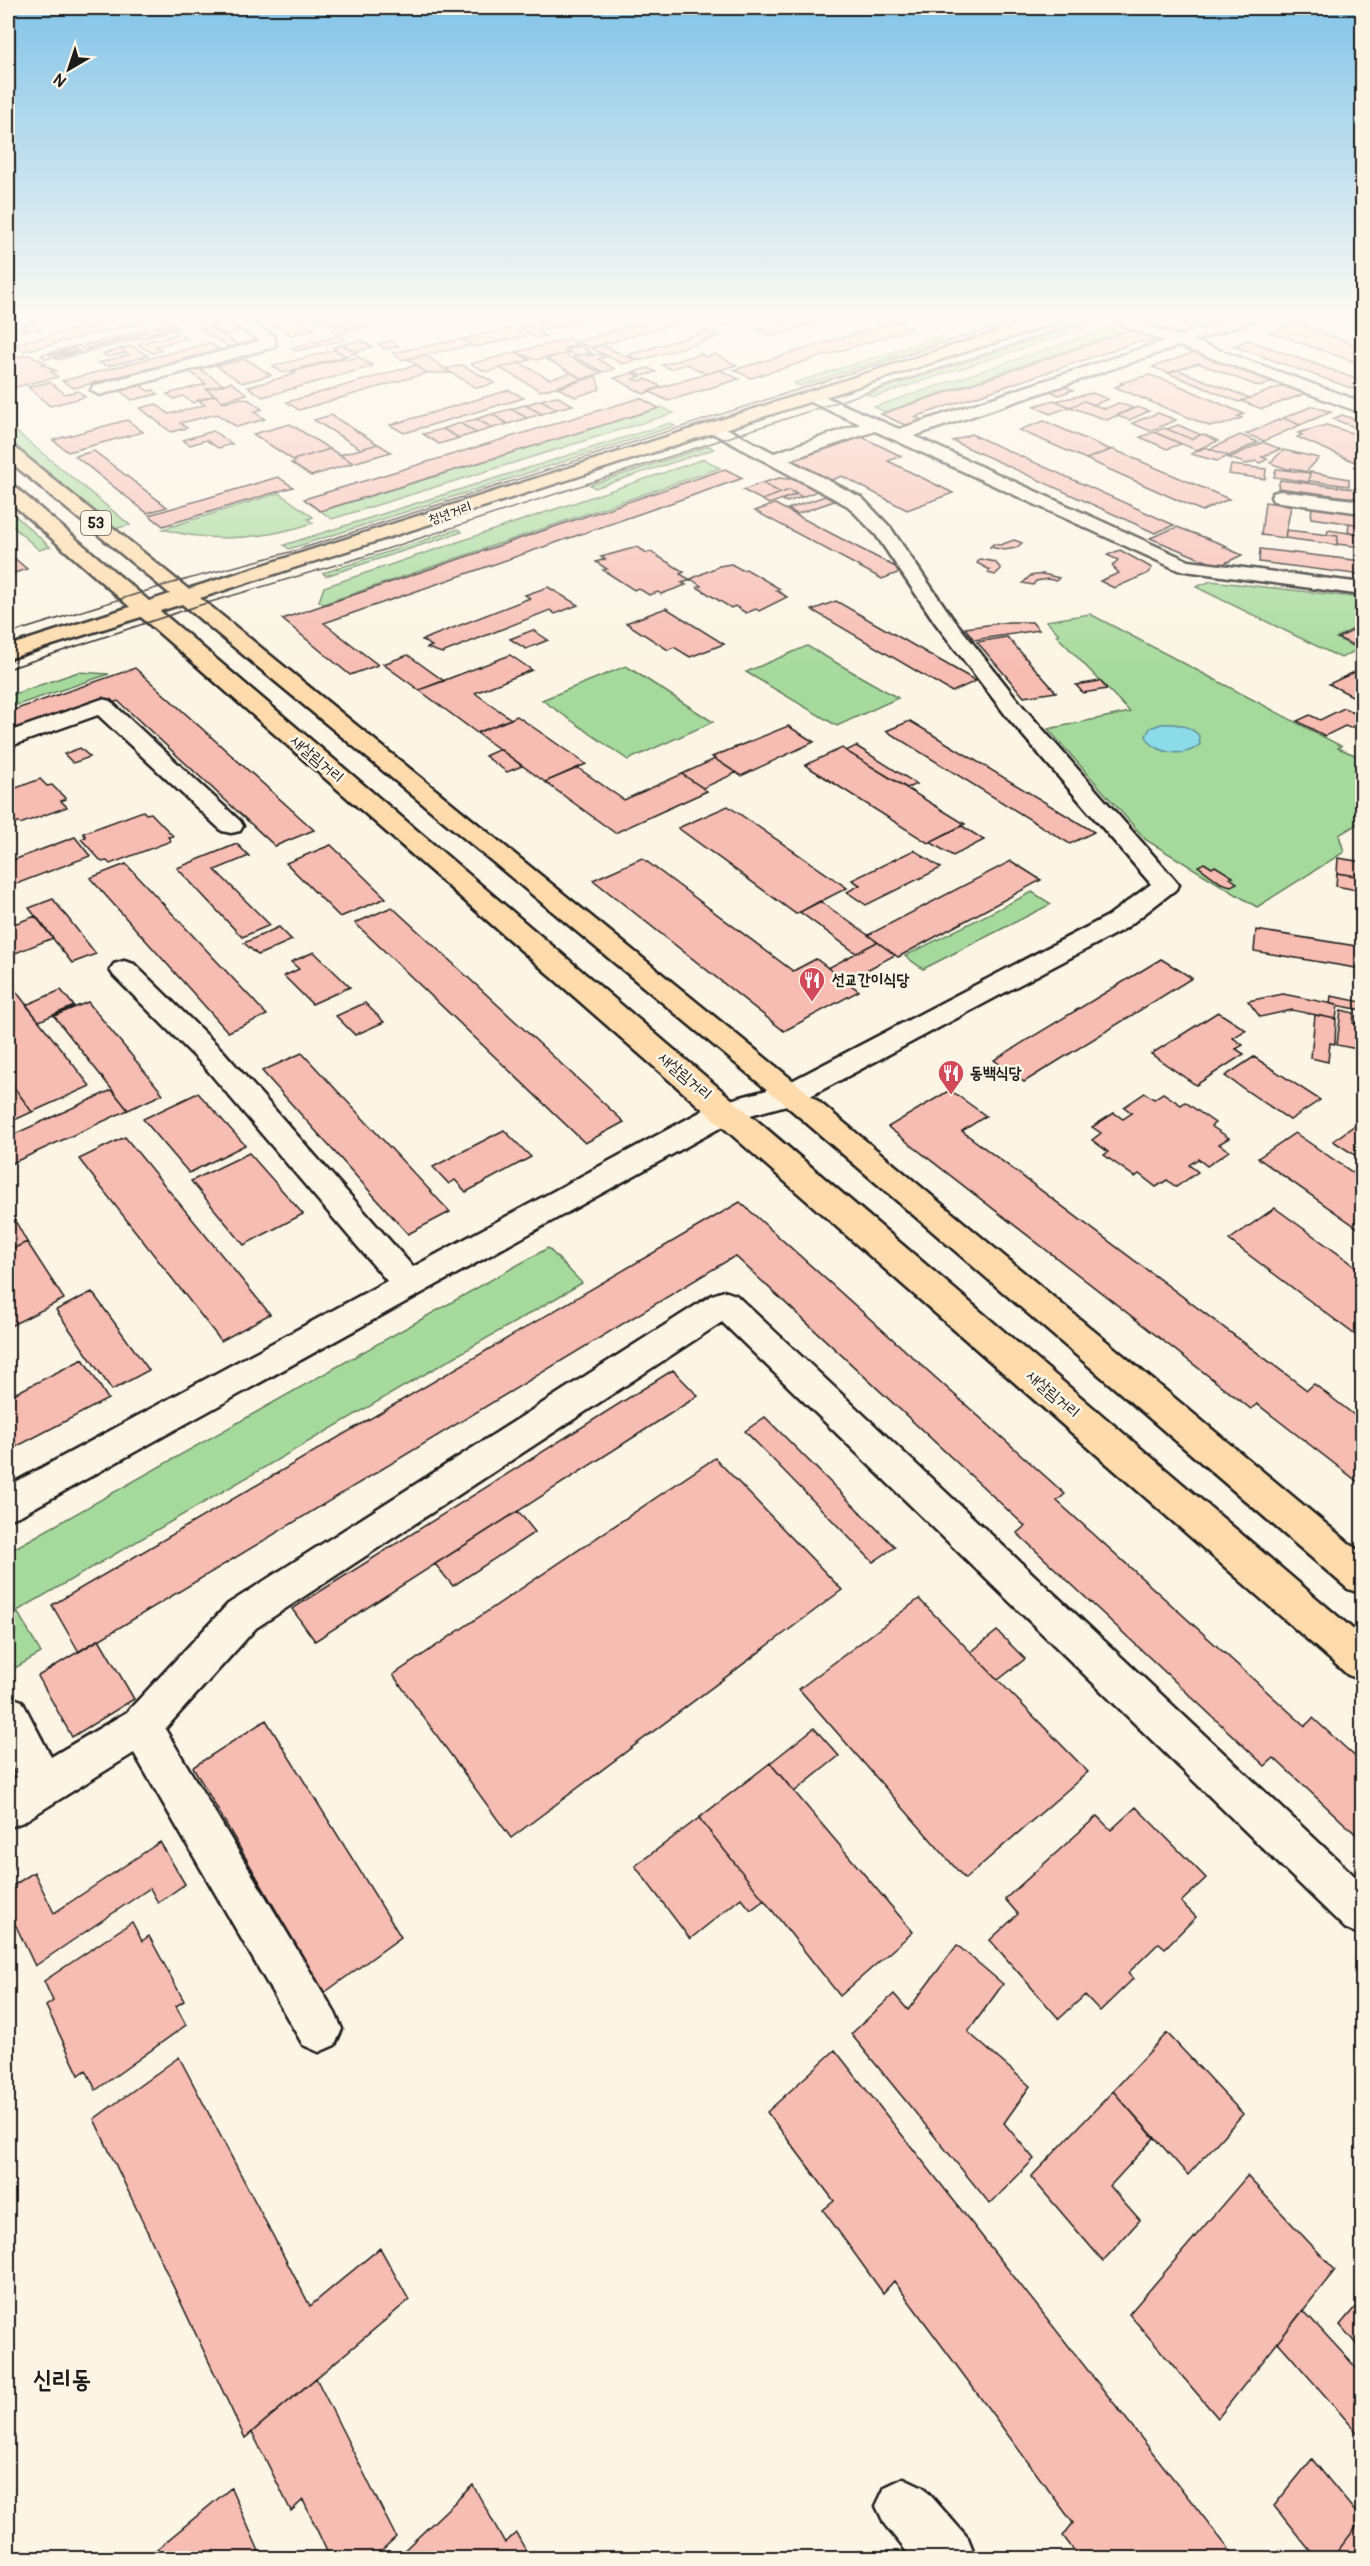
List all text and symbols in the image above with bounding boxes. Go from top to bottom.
north arrow [39,39,99,99]
text: N [50,69,71,91]
street label: 청년거리 [426,498,474,528]
road number: 53 [81,511,111,535]
street label: 새살림거리 [286,730,348,788]
restaurant icon: 선교간이식당 [797,965,827,1003]
place label: 선교간이식당 [832,970,909,990]
street label: 새살림거리 [654,1047,716,1105]
restaurant icon: 동백식당 [936,1058,966,1096]
place label: 동백식당 [970,1063,1022,1083]
street label: 새살림거리 [1022,1365,1084,1423]
district label: 신리동 [33,2365,91,2394]

